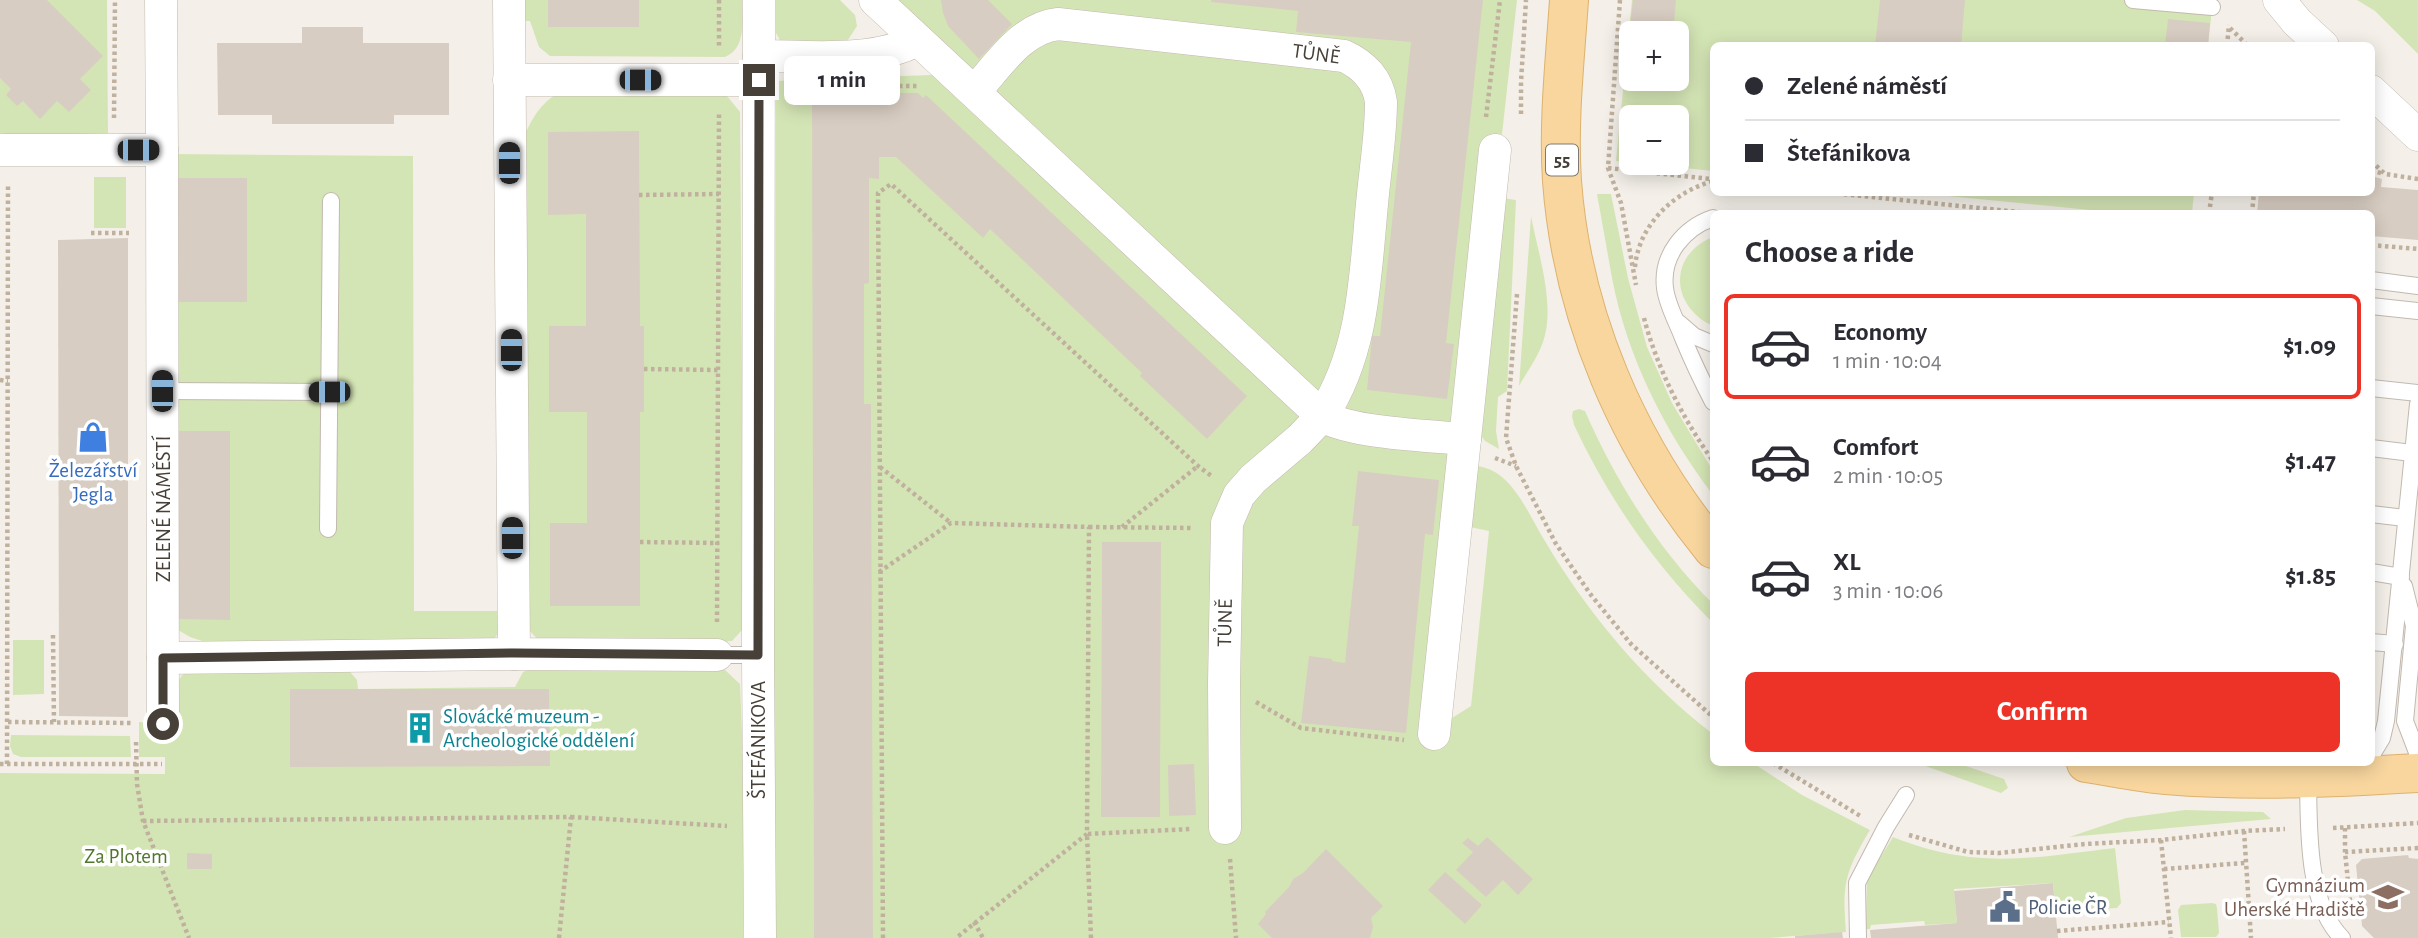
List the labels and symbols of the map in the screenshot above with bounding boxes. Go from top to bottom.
street label: TŮNĚ [1291,38,1341,68]
callout: 1 min [784,56,899,104]
route end [743,64,775,96]
car [620,70,662,91]
car [118,140,160,161]
car [499,142,520,184]
road number: 55 [1546,144,1578,176]
car [501,329,522,371]
car [152,370,173,412]
car [309,382,351,403]
shop icon: Železářství Jegla [76,420,110,454]
street label: ZELENÉ NÁMĚSTÍ [151,435,174,582]
place label: Železářství Jegla [49,458,138,505]
car [502,517,523,559]
street label: TŮNĚ [1212,599,1236,647]
street label: ŠTEFÁNIKOVA [746,681,769,799]
place label: Slovácké muzeum - Archeologické oddělení [443,706,635,751]
route start [147,708,179,740]
building icon: Slovácké muzeum - Archeologické oddělení [403,711,437,745]
park label: Za Plotem [84,846,168,867]
place label: Gymnázium Uherské Hradiště [2224,875,2365,920]
school or university icon: Gymnázium Uherské Hradiště [2371,880,2405,914]
public building icon: Policie ČR [1988,890,2022,924]
place label: Policie ČR [2028,895,2108,918]

